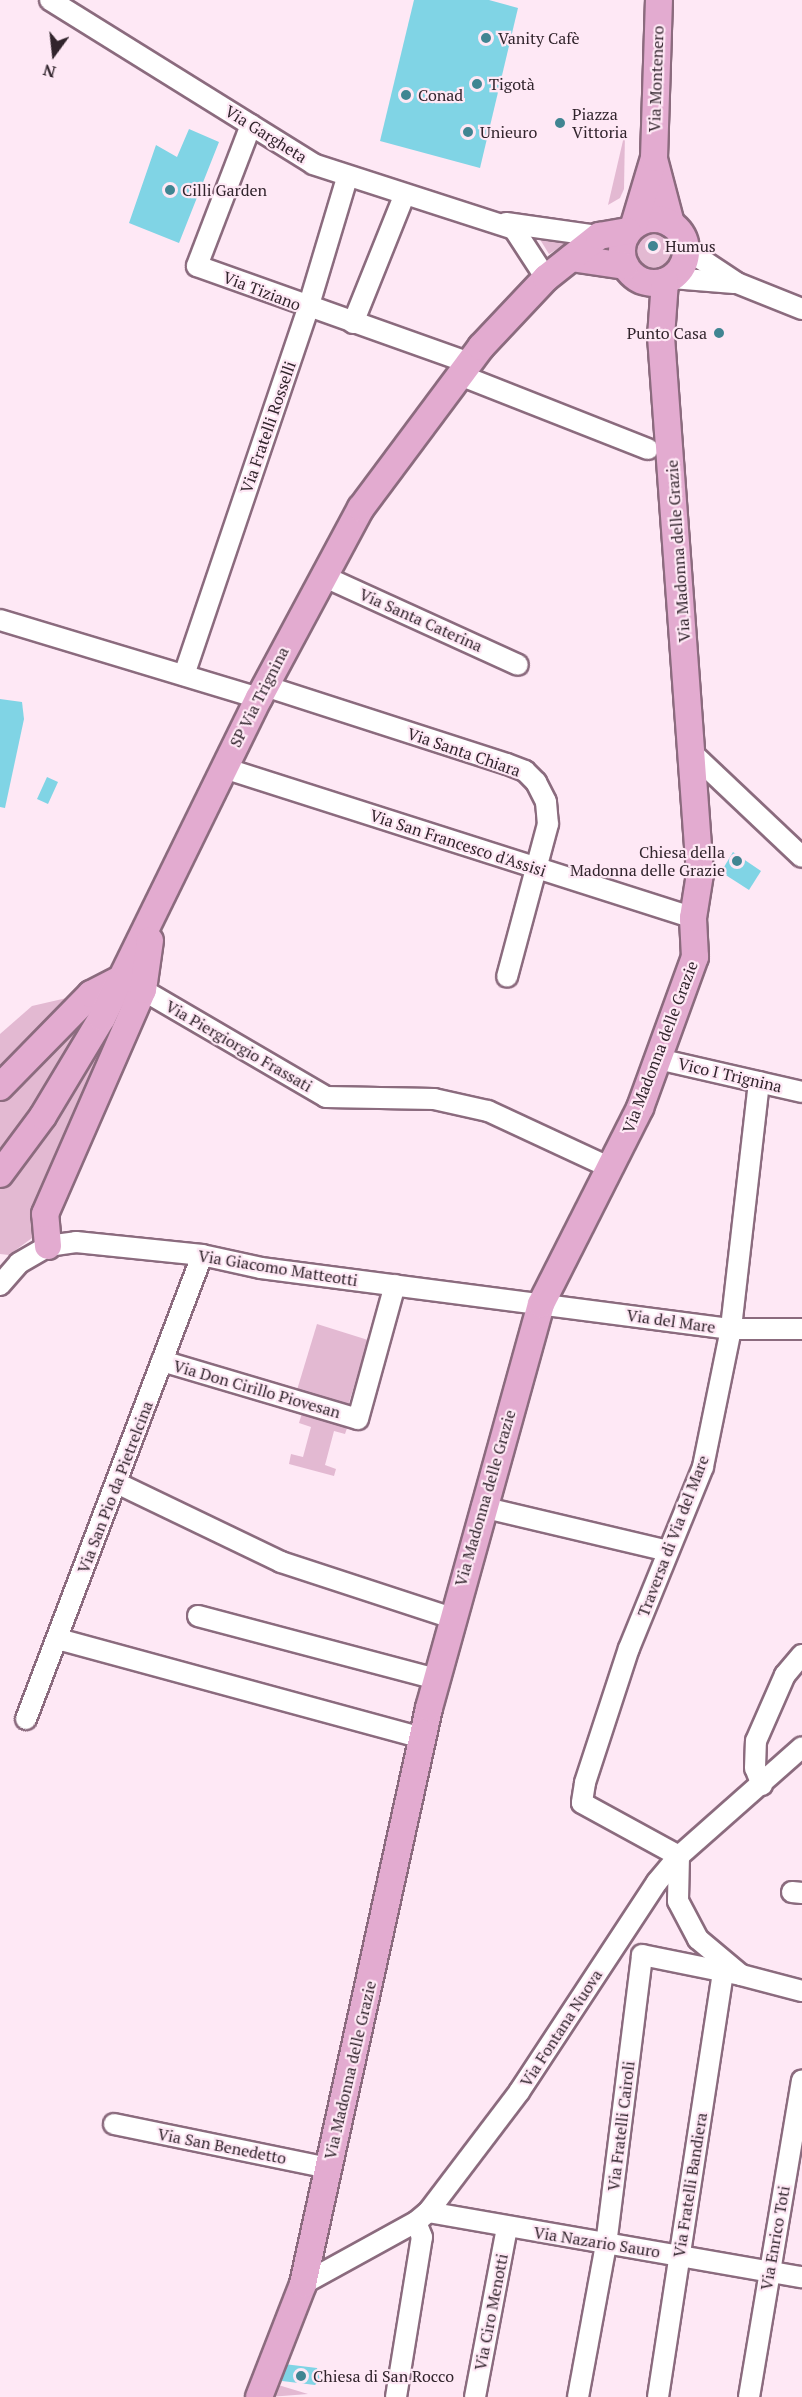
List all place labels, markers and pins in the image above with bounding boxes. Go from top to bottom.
place label: Vanity Cafè [498,28,580,48]
marker: Vanity Cafè [479,31,493,45]
place label: Tigotà [489,74,535,94]
marker: Tigotà [470,77,484,91]
place label: Conad [418,85,463,105]
marker: Conad [399,88,413,102]
place label: Piazza Vittoria [572,104,628,142]
marker: Piazza Vittoria [553,116,567,130]
place label: Unieuro [480,122,537,142]
marker: Unieuro [461,125,475,139]
place label: Cilli Garden [182,180,267,200]
marker: Cilli Garden [163,183,177,197]
place label: Humus [665,236,716,256]
marker: Humus [646,239,660,253]
place label: Punto Casa [627,323,707,343]
marker: Punto Casa [712,326,726,340]
place label: Chiesa della Madonna delle Grazie [570,842,725,880]
marker: Chiesa della Madonna delle Grazie [730,854,744,868]
place label: Chiesa di San Rocco [313,2366,454,2386]
marker: Chiesa di San Rocco [294,2369,308,2383]

